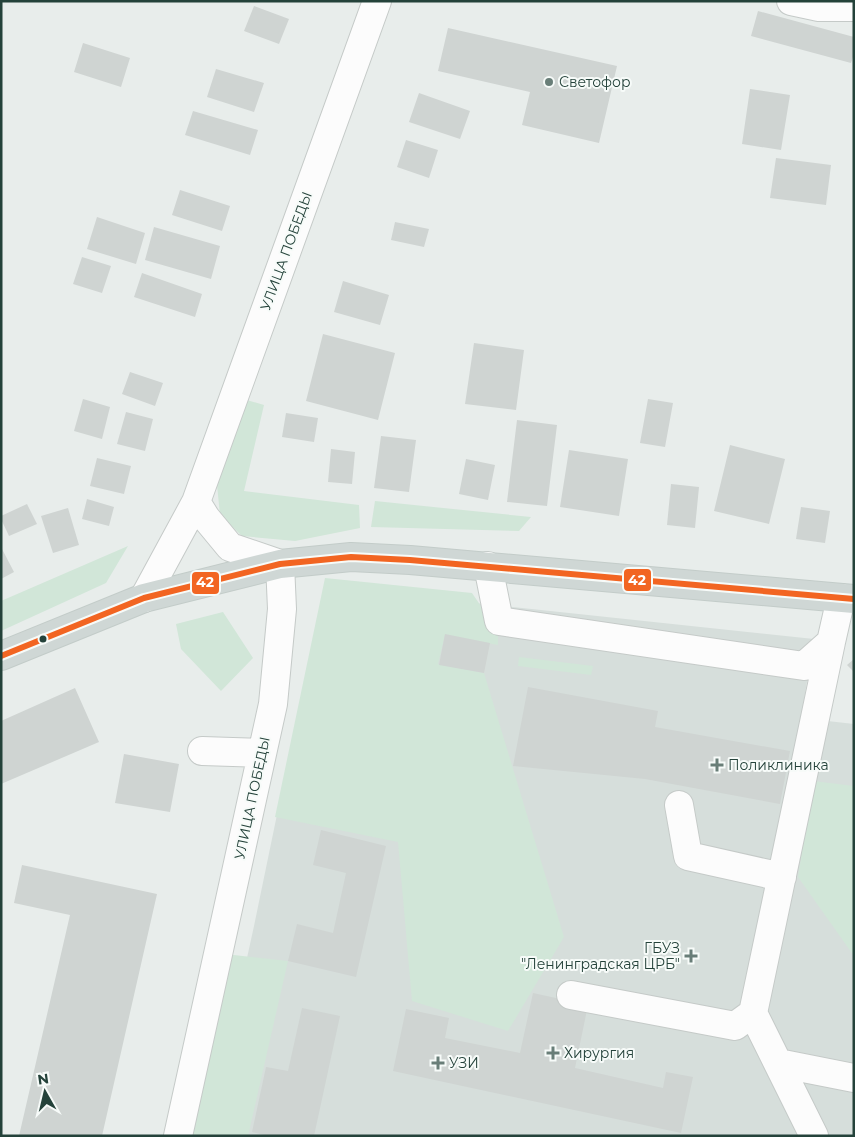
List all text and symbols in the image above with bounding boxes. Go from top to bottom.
place label: Светофор [559,73,631,91]
marker: Светофор [543,76,555,88]
street label: УЛИЦА ПОБЕДЫ [256,189,316,313]
line badge: 42 [623,568,652,592]
line badge: 42 [191,571,220,595]
text: 42 [628,571,646,589]
text: 42 [196,573,214,591]
unlabelled marker [38,634,48,644]
street label: УЛИЦА ПОБЕДЫ [230,735,274,861]
place label: Поликлиника [728,756,829,774]
marker: Поликлиника [710,758,724,772]
place label: ГБУЗ "Ленинградская ЦРБ" [521,939,680,973]
marker: ГБУЗ "Ленинградская ЦРБ" [684,949,698,963]
place label: Хирургия [564,1044,634,1062]
marker: Хирургия [546,1046,560,1060]
place label: УЗИ [449,1054,479,1072]
marker: УЗИ [431,1056,445,1070]
north arrow [20,1067,70,1117]
text: N [36,1069,50,1089]

